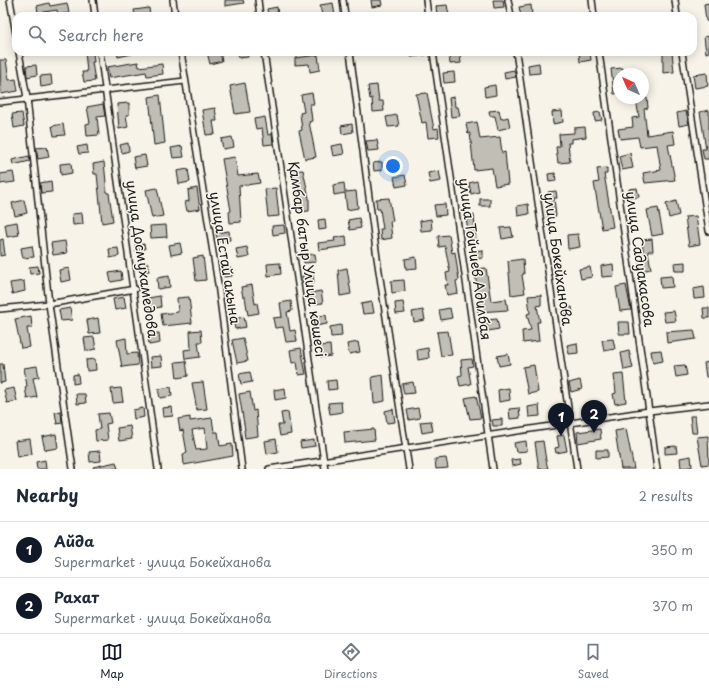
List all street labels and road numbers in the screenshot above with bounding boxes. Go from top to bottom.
street label: Қамбар батыр Улица көшесі [283,159,332,358]
street label: улица Тойчиев Адилбая [454,176,497,341]
street label: улица Досмухамедова [121,179,164,339]
street label: улица Естай акына [205,190,246,326]
street label: улица Садуакасова [621,190,660,328]
street label: улица Бокейханова [539,191,578,327]

